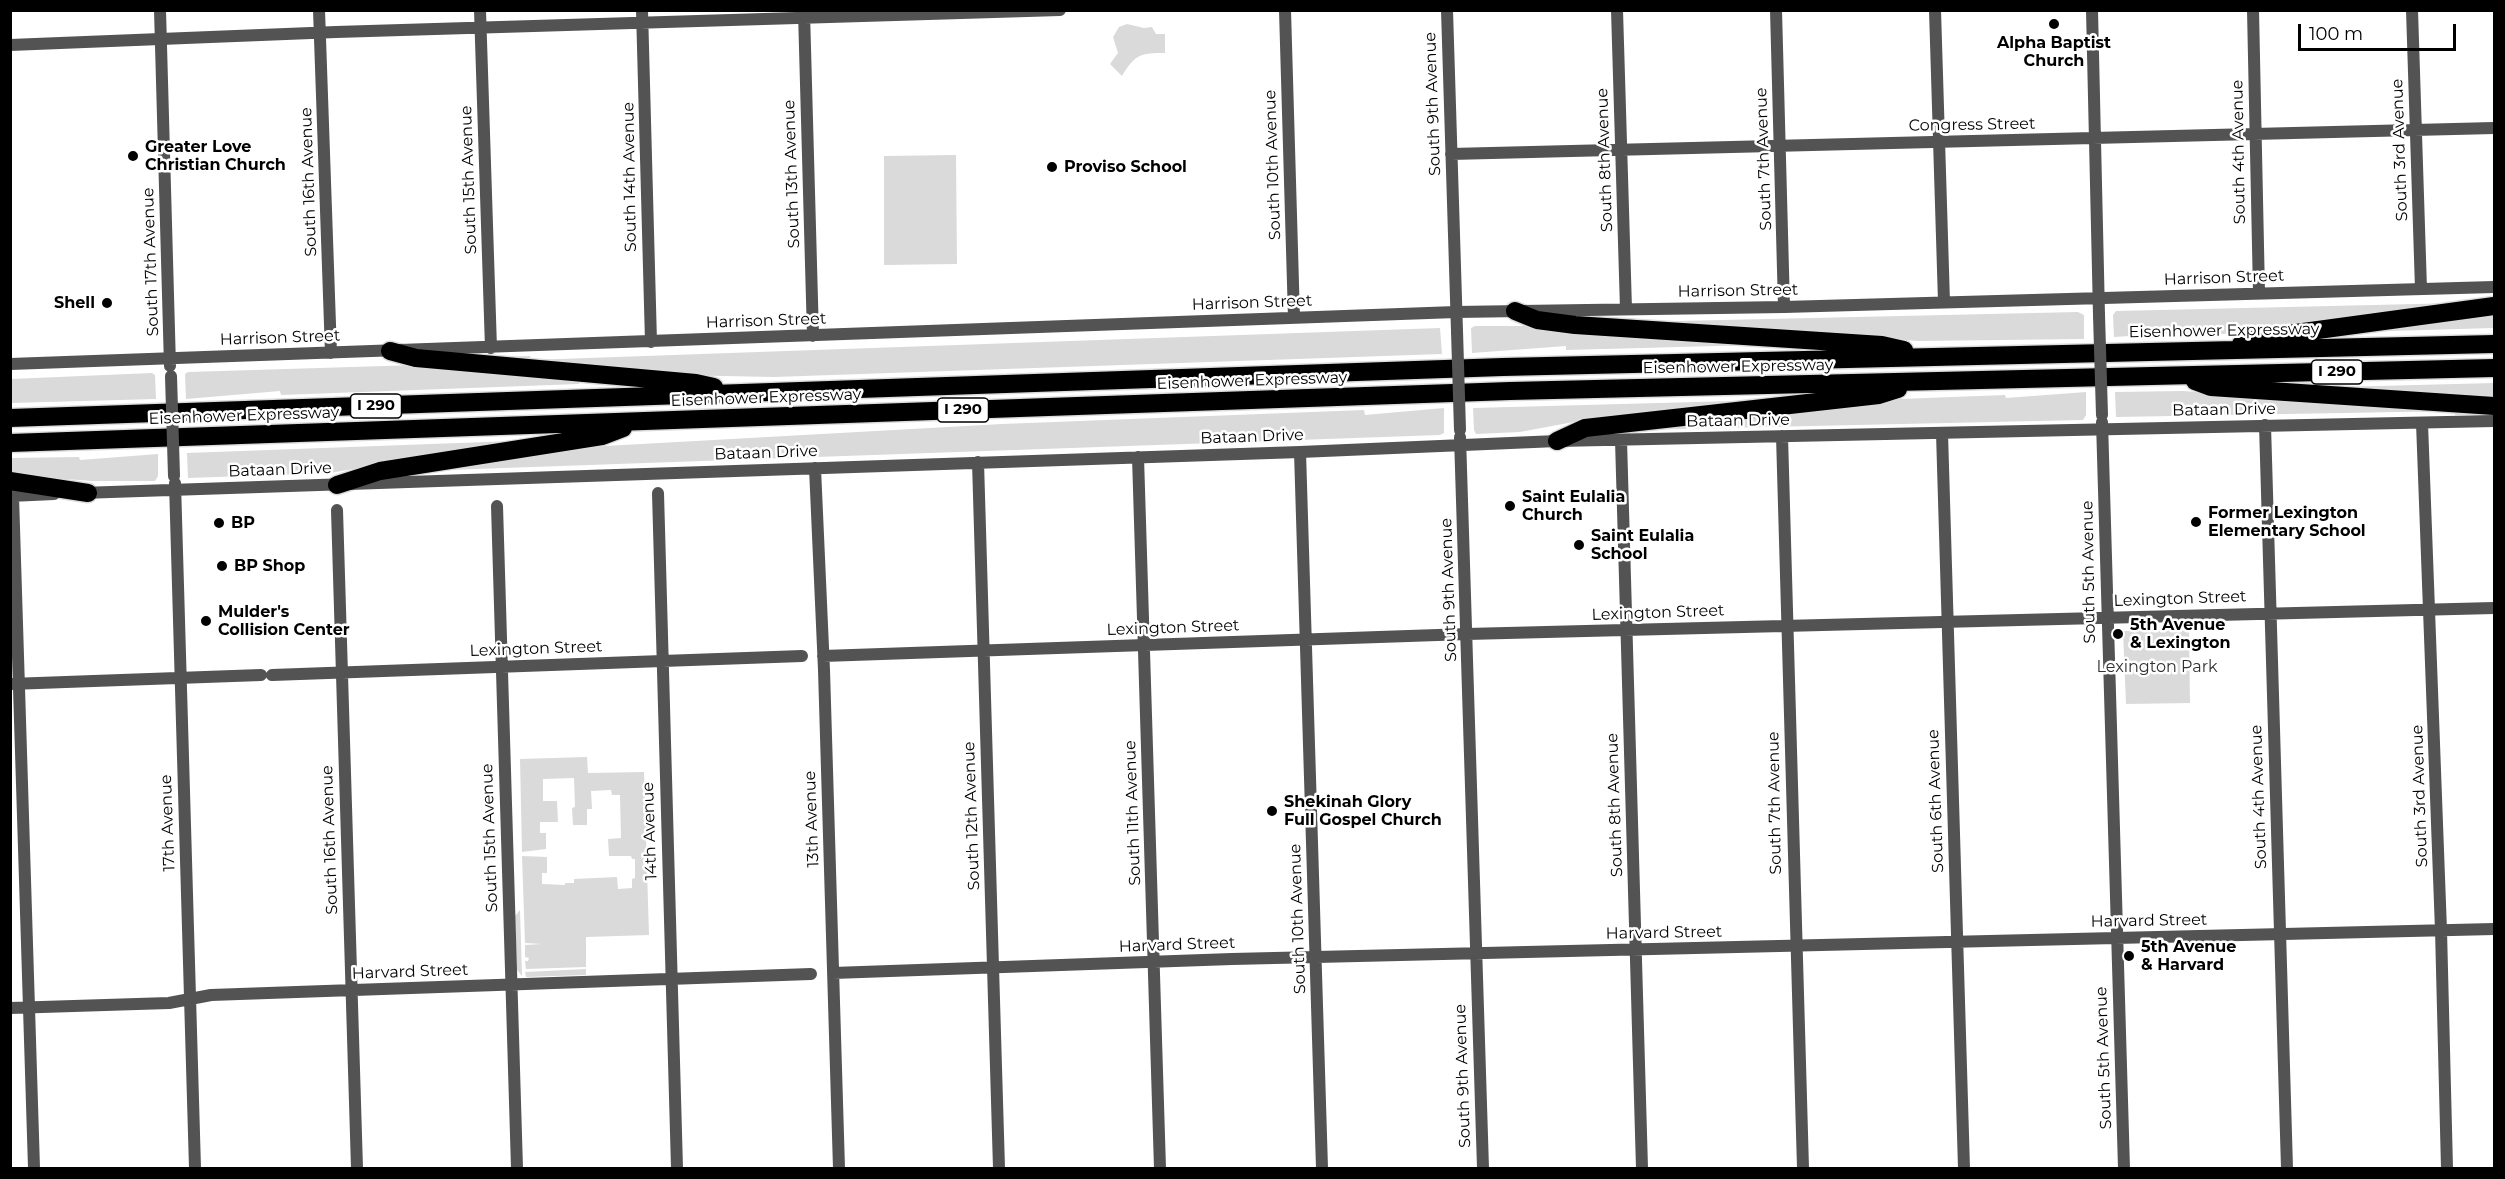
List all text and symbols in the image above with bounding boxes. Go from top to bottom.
scale bar [2301,12,2458,50]
marker: Alpha Baptist Church [2047,17,2061,31]
text: 100 m [2309,23,2363,45]
street label: South 9th Avenue [1421,32,1445,176]
place label: Alpha Baptist Church [1997,33,2111,71]
street label: South 3rd Avenue [2388,78,2412,222]
street label: South 4th Avenue [2228,80,2250,224]
street label: South 7th Avenue [1752,87,1776,231]
street label: South 8th Avenue [1593,88,1617,232]
street label: South 10th Avenue [1261,89,1285,241]
street label: South 13th Avenue [780,99,804,249]
street label: South 14th Avenue [619,102,641,252]
street label: South 15th Avenue [457,105,481,255]
street label: South 16th Avenue [297,107,321,257]
street label: Congress Street [1908,114,2036,136]
place label: Greater Love Christian Church [145,137,286,175]
marker: Greater Love Christian Church [126,149,140,163]
place label: Proviso School [1064,157,1187,177]
marker: Proviso School [1045,160,1059,174]
street label: South 17th Avenue [139,187,163,337]
street label: Harrison Street [2163,266,2285,290]
street label: Harrison Street [1678,280,1798,302]
street label: Harrison Street [1191,291,1313,315]
place label: Shell [54,293,95,313]
marker: Shell [100,296,114,310]
street label: Harrison Street [705,309,827,333]
street label: Eisenhower Expressway [2128,320,2320,342]
street label: Harrison Street [219,326,341,350]
street label: Eisenhower Expressway [1642,356,1834,378]
road number: I 290 [2312,360,2362,384]
street label: Eisenhower Expressway [1156,368,1348,394]
street label: Eisenhower Expressway [670,385,862,411]
road number: I 290 [350,394,401,418]
road number: I 290 [938,398,988,422]
street label: Bataan Drive [2172,399,2276,421]
street label: Eisenhower Expressway [148,403,340,429]
street label: Bataan Drive [1686,410,1790,432]
street label: Bataan Drive [1200,426,1304,448]
street label: Bataan Drive [714,442,818,464]
street label: Bataan Drive [228,459,332,481]
place label: Saint Eulalia Church [1522,487,1625,525]
marker: Saint Eulalia Church [1503,499,1517,513]
street label: South 5th Avenue [2078,500,2100,644]
place label: Former Lexington Elementary School [2208,503,2366,541]
place label: BP [231,513,255,533]
marker: Former Lexington Elementary School [2189,515,2203,529]
marker: BP [212,516,226,530]
street label: South 9th Avenue [1437,518,1461,662]
place label: Saint Eulalia School [1591,526,1694,564]
marker: Saint Eulalia School [1572,538,1586,552]
place label: BP Shop [234,556,305,576]
marker: BP Shop [215,559,229,573]
street label: Lexington Street [2113,587,2247,611]
street label: Lexington Street [1591,601,1725,625]
place label: Mulder's Collision Center [218,602,350,640]
marker: Mulder's Collision Center [199,614,213,628]
place label: 5th Avenue & Lexington [2130,615,2231,653]
street label: Lexington Street [1106,616,1240,640]
marker: 5th Avenue & Lexington [2111,627,2125,641]
street label: Lexington Street [469,637,603,661]
park label: Lexington Park [2096,657,2218,677]
street label: South 4th Avenue [2247,724,2271,870]
street label: South 3rd Avenue [2408,724,2432,868]
street label: South 6th Avenue [1924,729,1948,873]
street label: South 7th Avenue [1764,731,1786,875]
street label: South 8th Avenue [1603,733,1627,877]
street label: South 11th Avenue [1121,740,1145,886]
street label: South 12th Avenue [960,741,984,891]
street label: South 15th Avenue [478,763,502,913]
street label: South 16th Avenue [318,765,342,915]
street label: 13th Avenue [801,770,823,868]
street label: 17th Avenue [157,774,179,872]
street label: 14th Avenue [639,782,661,880]
place label: Shekinah Glory Full Gospel Church [1284,792,1442,830]
marker: Shekinah Glory Full Gospel Church [1265,804,1279,818]
street label: South 10th Avenue [1286,843,1310,995]
street label: Harvard Street [2091,910,2207,932]
street label: Harvard Street [1606,922,1722,944]
street label: Harvard Street [1118,933,1236,957]
place label: 5th Avenue & Harvard [2141,937,2236,975]
marker: 5th Avenue & Harvard [2122,949,2136,963]
street label: Harvard Street [351,960,469,984]
street label: South 5th Avenue [2092,986,2116,1130]
street label: South 9th Avenue [1451,1004,1475,1148]

